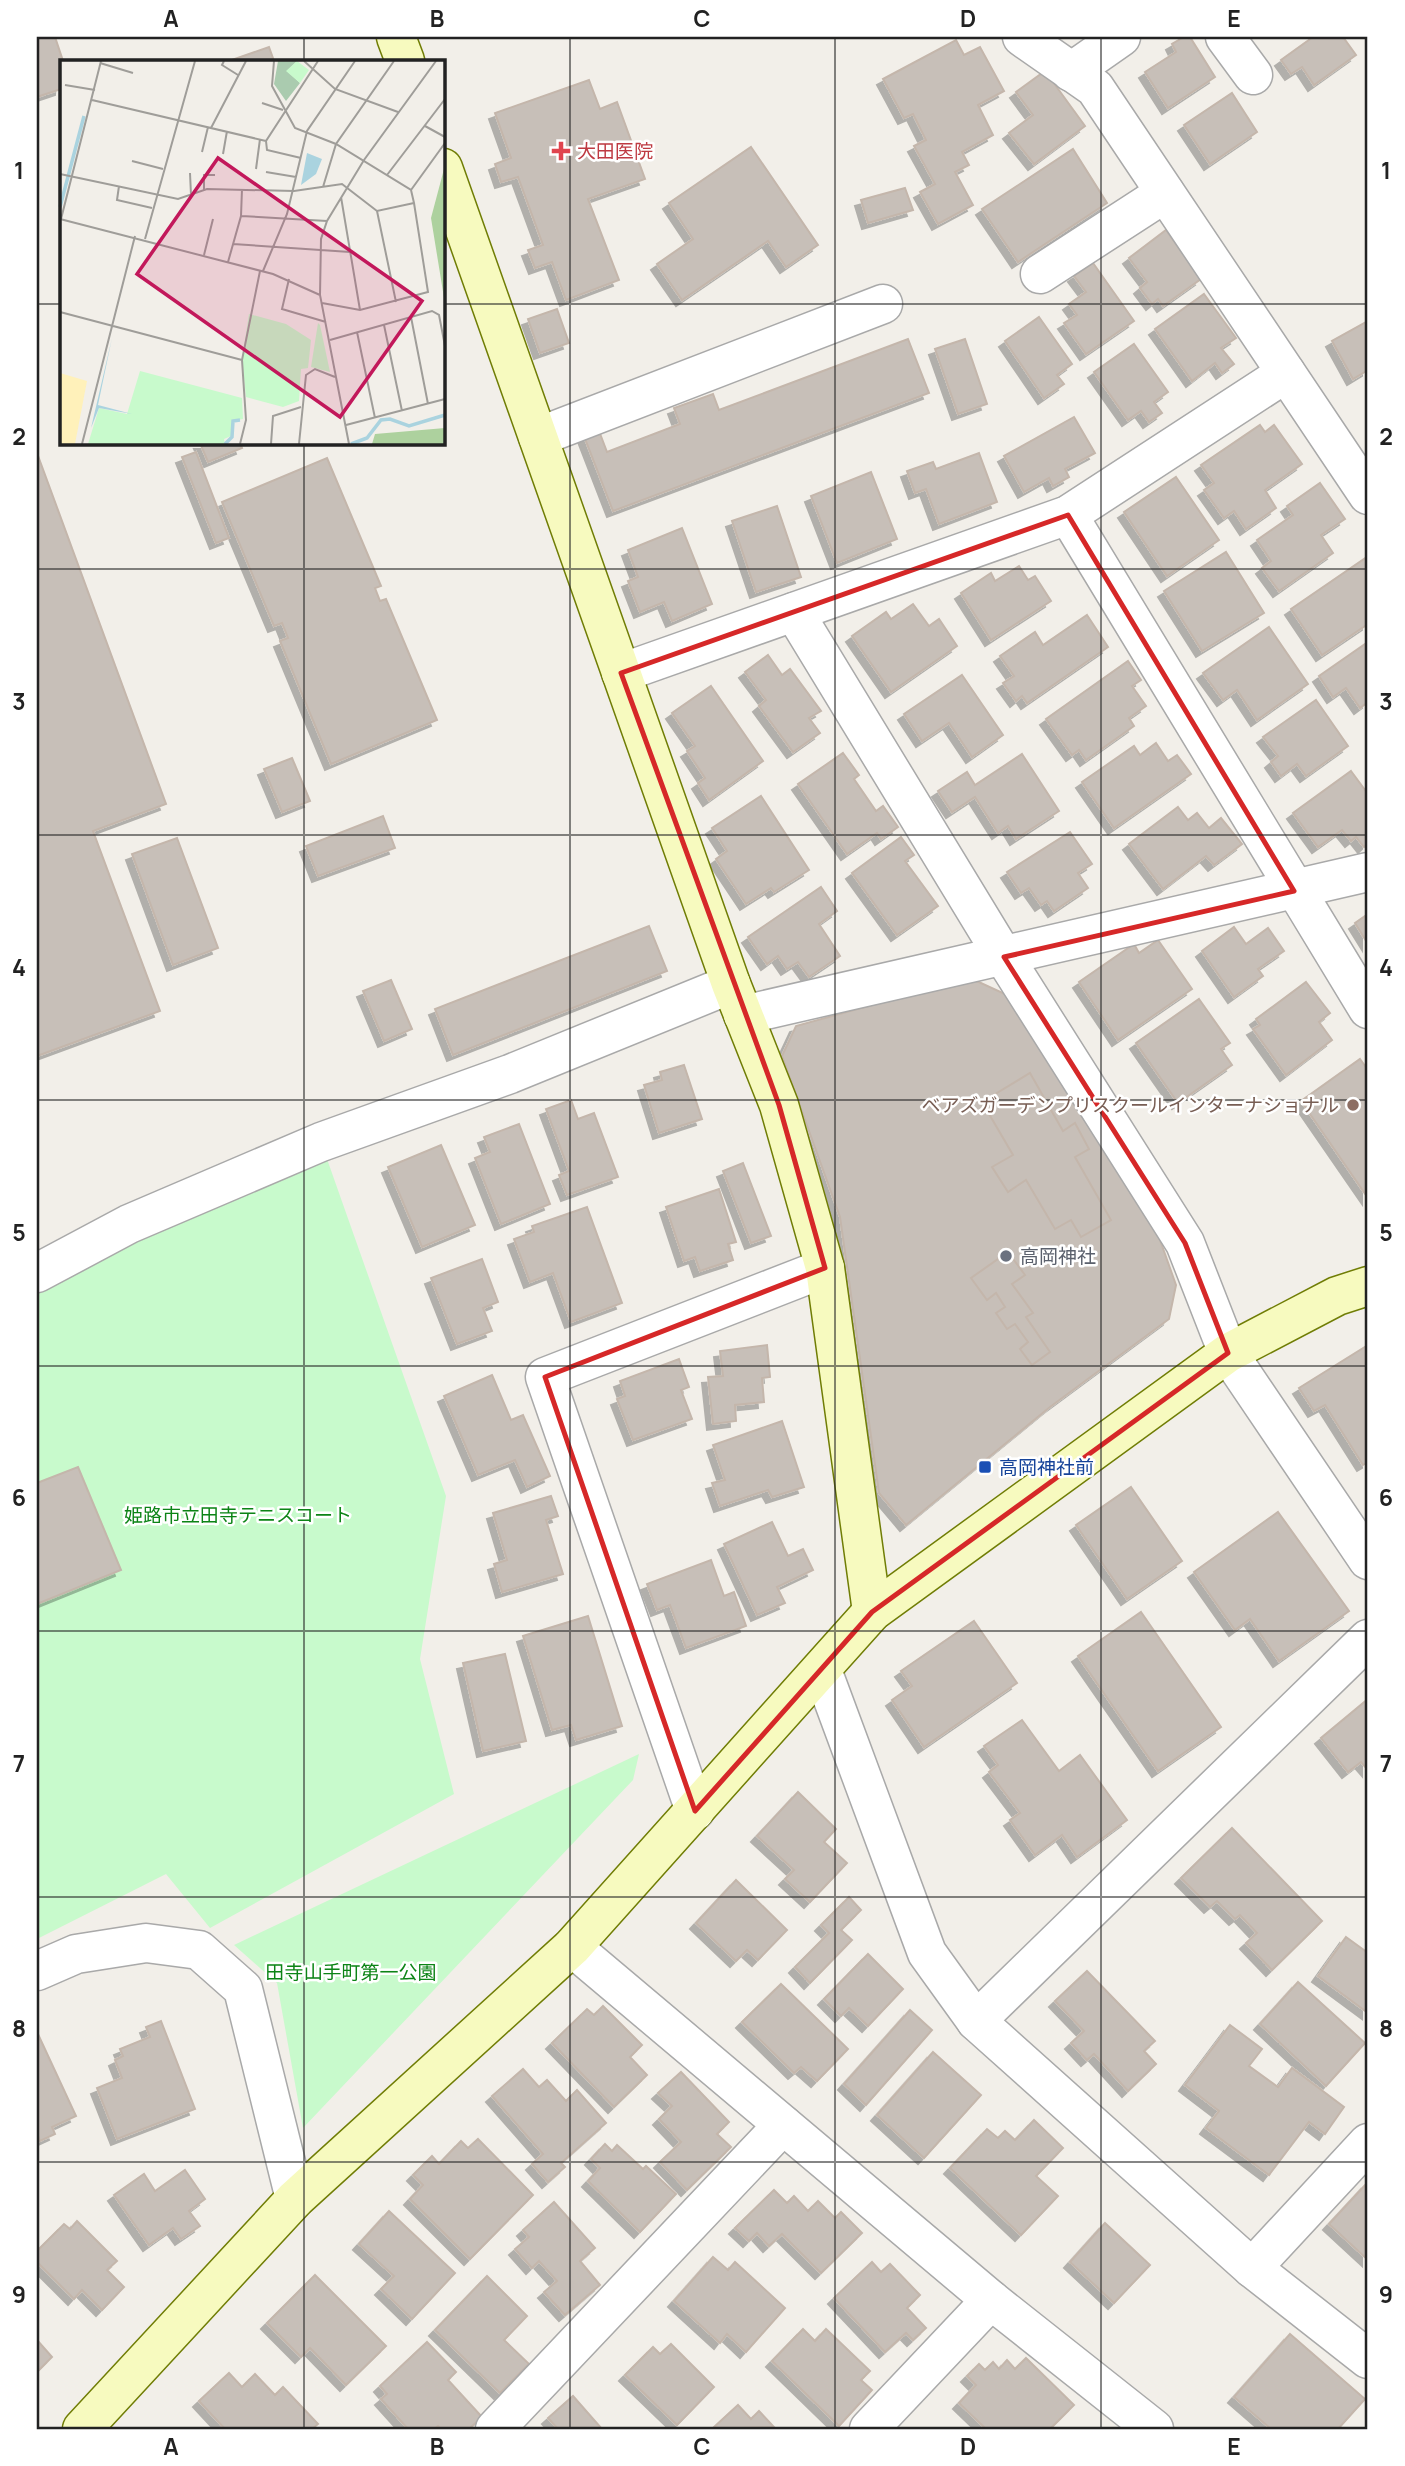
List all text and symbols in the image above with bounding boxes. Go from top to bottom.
text: A [163,2,179,34]
text: B [430,2,444,34]
text: C [694,2,711,34]
text: D [960,2,976,34]
text: E [1227,2,1241,34]
inset map [60,60,444,444]
place label: 大田医院 [577,138,653,164]
marker: 大田医院 [551,141,571,161]
text: 1 [14,154,24,186]
text: 1 [1381,154,1391,186]
text: 2 [12,420,26,452]
text: 2 [1379,420,1393,452]
text: 3 [12,685,26,717]
text: 3 [1379,685,1393,717]
text: 4 [12,951,26,983]
text: 4 [1379,951,1393,983]
place label: ベアズガーデンプリスクールインターナショナル [922,1092,1339,1118]
marker: ベアズガーデンプリスクールインターナショナル [1345,1097,1361,1113]
text: 5 [12,1216,26,1248]
text: 5 [1379,1216,1393,1248]
place label: 高岡神社 [1020,1243,1096,1269]
marker: 高岡神社 [998,1248,1014,1264]
place label: 高岡神社前 [999,1454,1094,1480]
marker: 高岡神社前 [977,1459,993,1475]
text: 6 [12,1481,26,1513]
text: 6 [1379,1481,1393,1513]
park label: 姫路市立田寺テニスコート [124,1502,352,1528]
text: 7 [13,1747,25,1779]
text: 7 [1380,1747,1392,1779]
park label: 田寺山手町第一公園 [265,1959,437,1985]
text: 8 [12,2012,26,2044]
text: 8 [1379,2012,1393,2044]
text: 9 [12,2278,26,2310]
text: 9 [1379,2278,1393,2310]
text: A [163,2430,179,2462]
text: B [430,2430,444,2462]
text: C [694,2430,711,2462]
text: D [960,2430,976,2462]
text: E [1227,2430,1241,2462]

